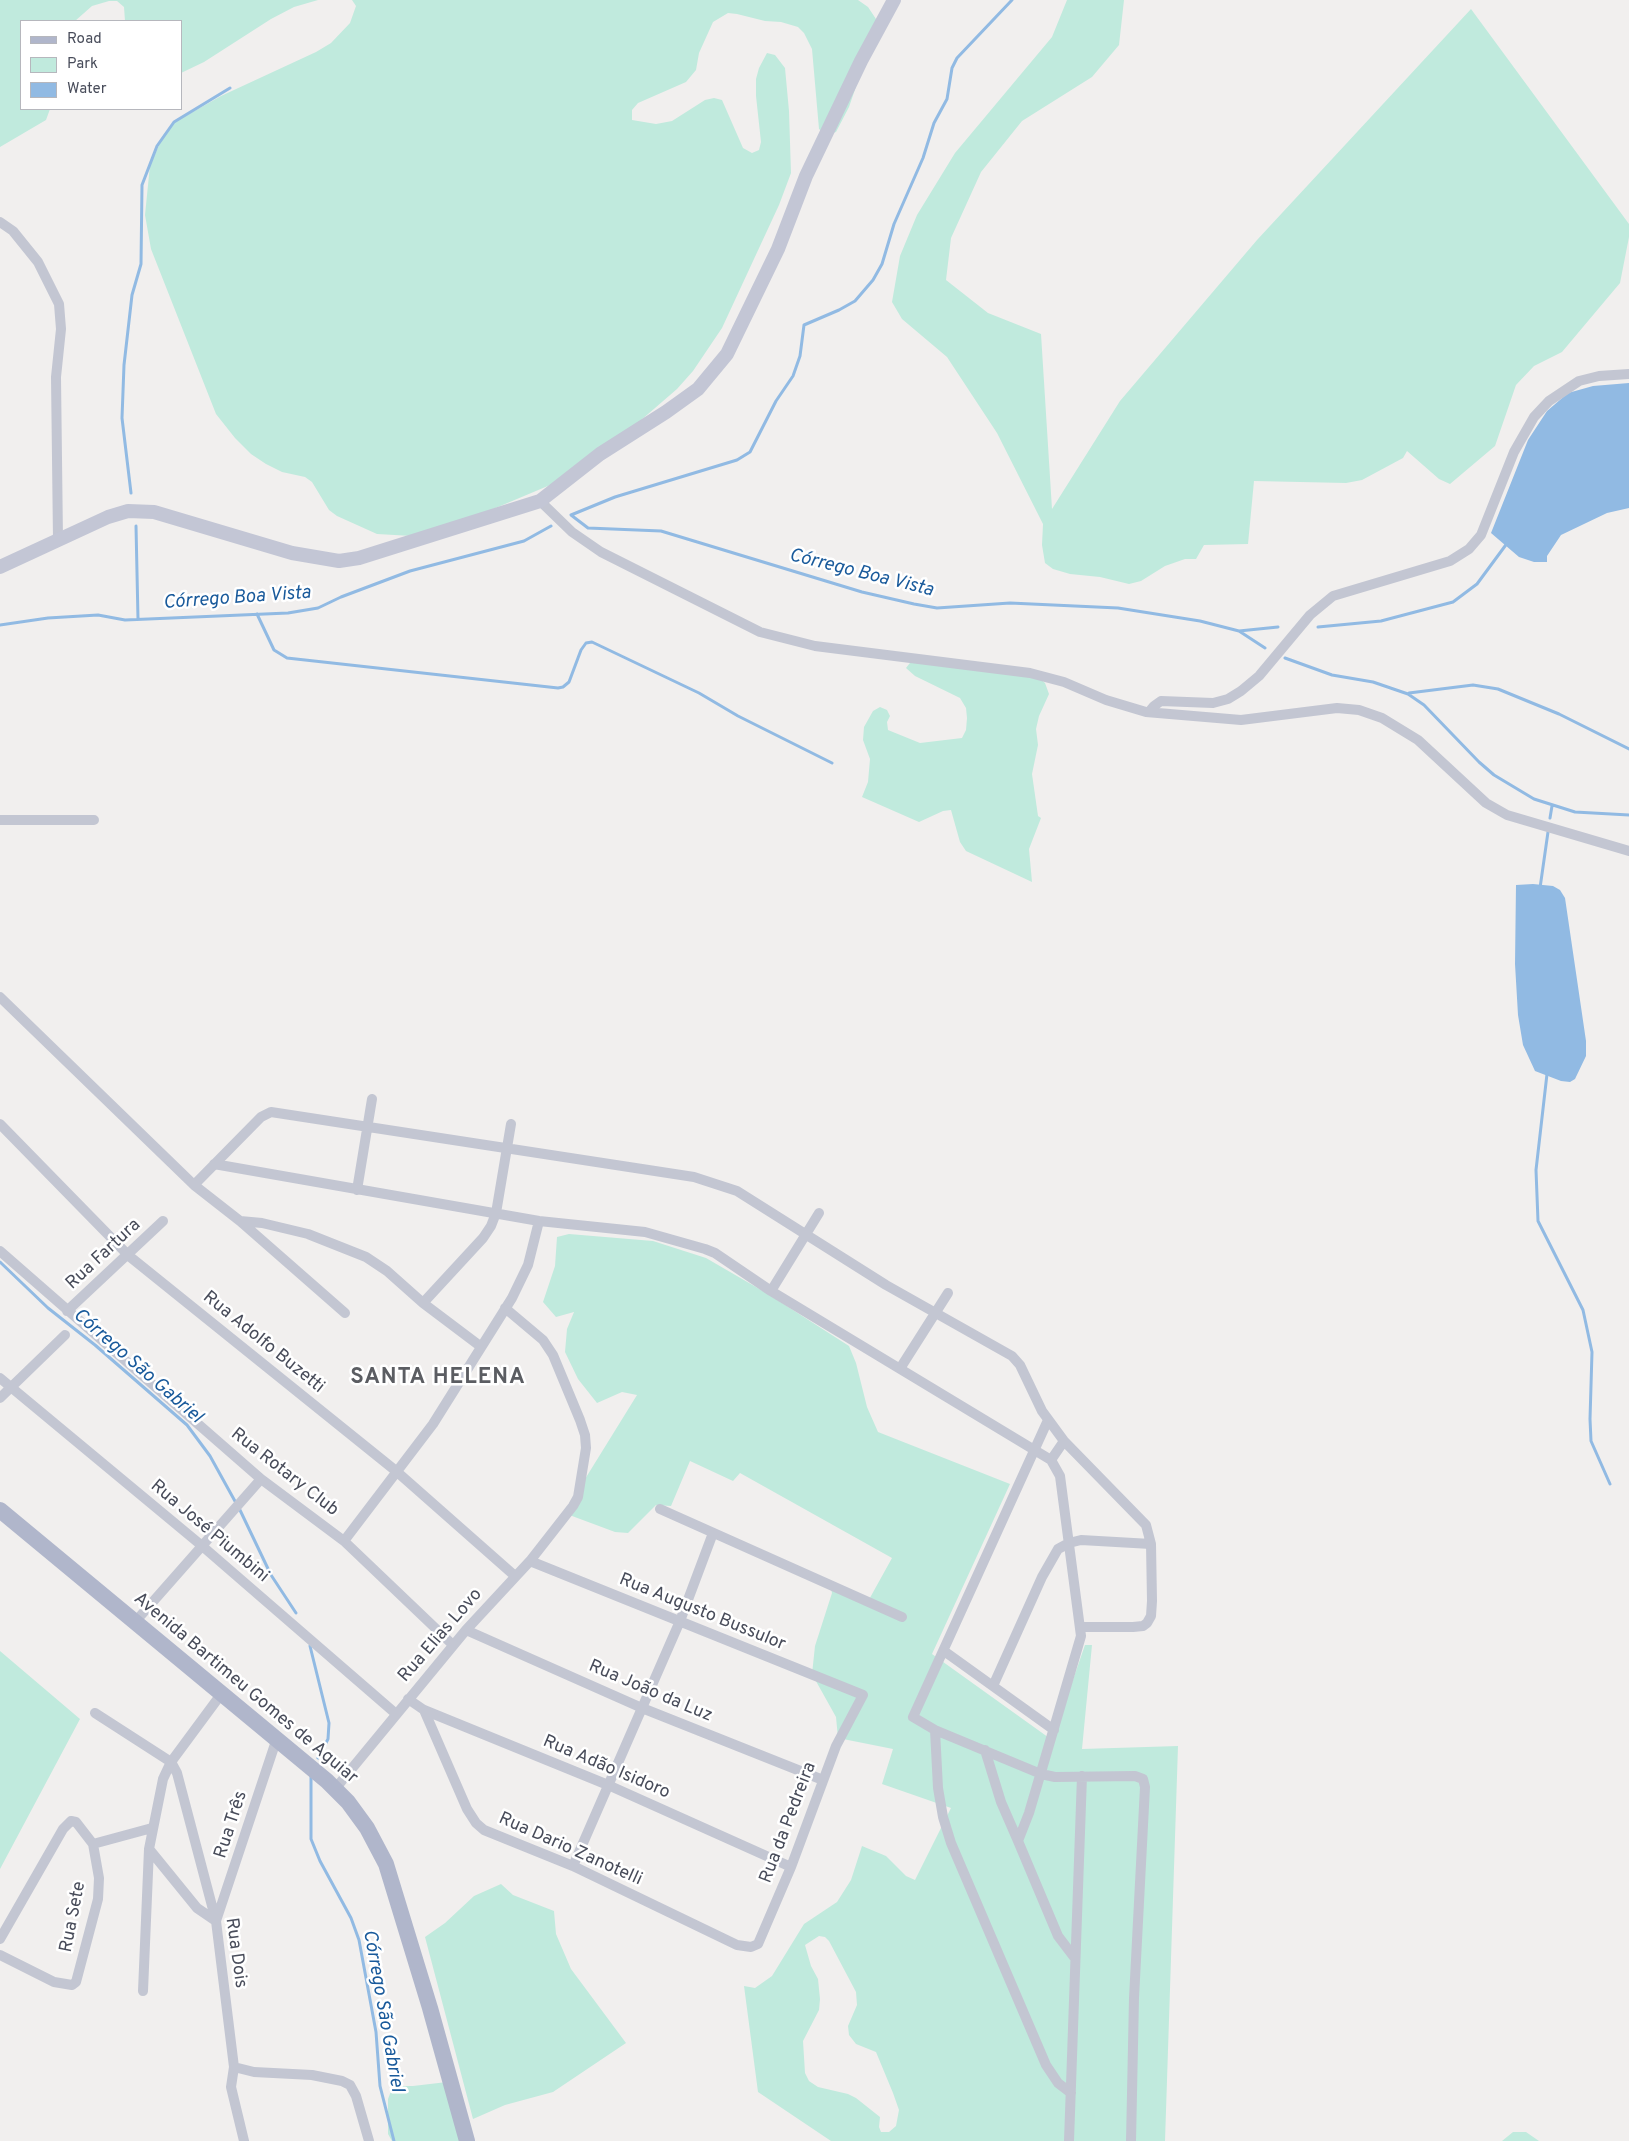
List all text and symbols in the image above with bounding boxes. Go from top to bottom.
legend [20,20,182,110]
text: Road [67,30,102,49]
text: Park [67,55,98,74]
text: Water [67,80,106,99]
water label: Córrego Boa Vista [786,545,936,603]
water label: Córrego Boa Vista [162,582,312,616]
street label: Rua Fartura [62,1215,146,1295]
street label: Rua Adolfo Buzetti [198,1287,328,1399]
water label: Córrego São Gabriel [68,1305,206,1429]
district label: SANTA HELENA [349,1366,527,1392]
street label: Rua Rotary Club [226,1424,342,1522]
street label: Rua José Piumbini [145,1476,273,1588]
street label: Rua Augusto Bussulor [616,1570,788,1656]
street label: Rua Elias Lovo [394,1585,488,1687]
street label: Avenida Bartimeu Gomes de Aguiar [129,1589,361,1789]
street label: Rua João da Luz [585,1656,715,1728]
street label: Rua Adão Isidoro [539,1731,673,1805]
street label: Rua da Pedreira [756,1759,822,1887]
street label: Rua Três [211,1789,253,1861]
street label: Rua Dario Zanotelli [495,1809,645,1891]
street label: Rua Sete [57,1880,91,1954]
street label: Rua Dois [219,1916,251,1990]
water label: Córrego São Gabriel [357,1928,407,2094]

